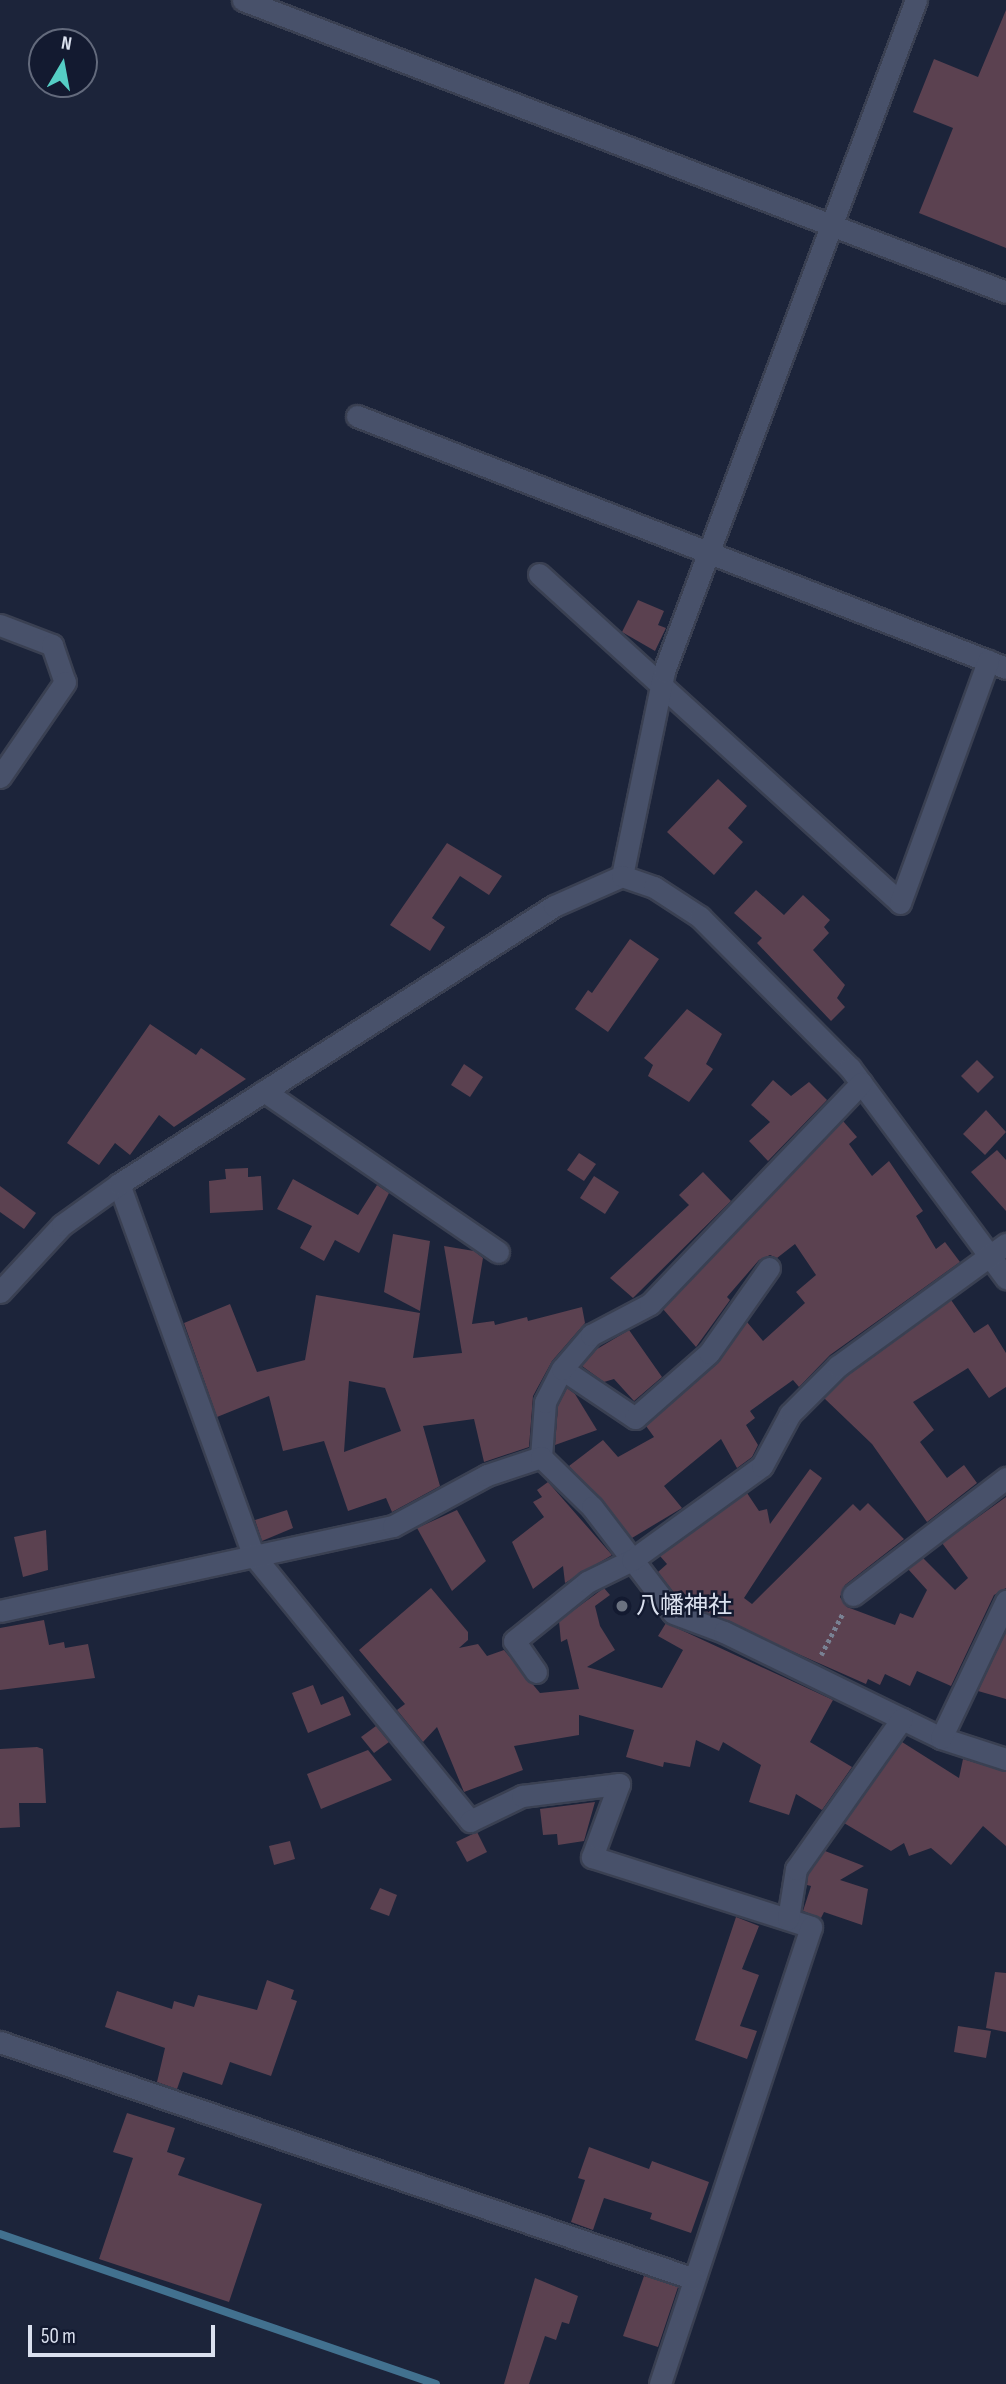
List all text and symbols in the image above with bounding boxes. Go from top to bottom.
north arrow [28,28,98,98]
text: N [59,32,73,56]
place label: 八幡神社 [636,1592,732,1620]
marker: 八幡神社 [614,1598,630,1614]
scale bar [32,2310,219,2354]
text: 50 m [41,2324,76,2349]

